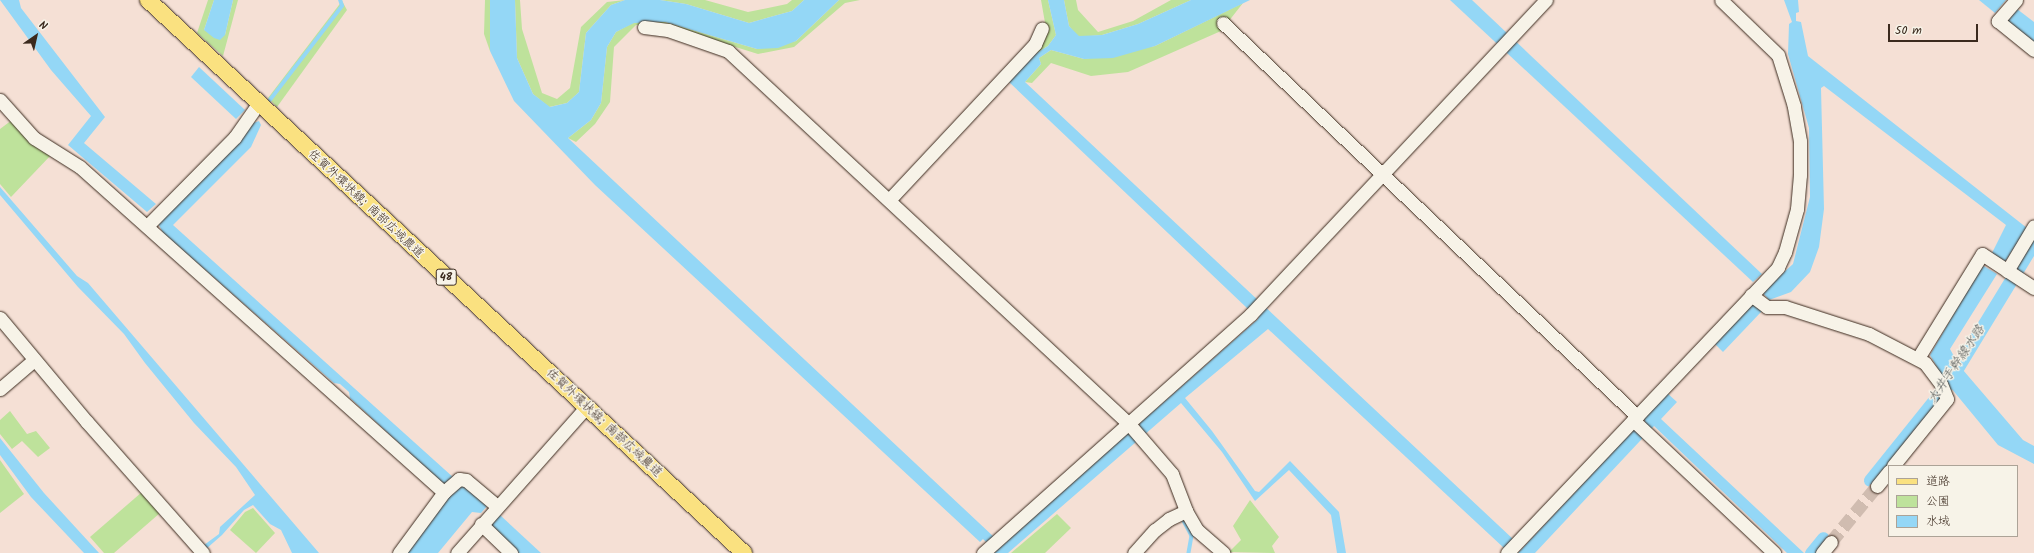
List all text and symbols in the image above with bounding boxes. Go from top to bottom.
north arrow [16,16,56,56]
scale bar [1890,16,1980,42]
text: N [35,17,51,35]
text: 50 m [1895,21,1922,40]
street label: 佐賀外環状線; 南部広域農道 [305,147,427,261]
road number: 48 [435,268,457,286]
water label: 大井手幹線水路 [1925,323,1989,407]
street label: 佐賀外環状線; 南部広域農道 [543,366,665,480]
legend [1888,465,2018,537]
text: 道路 [1926,472,1950,491]
text: 公園 [1926,492,1950,511]
text: 水域 [1926,512,1950,531]

